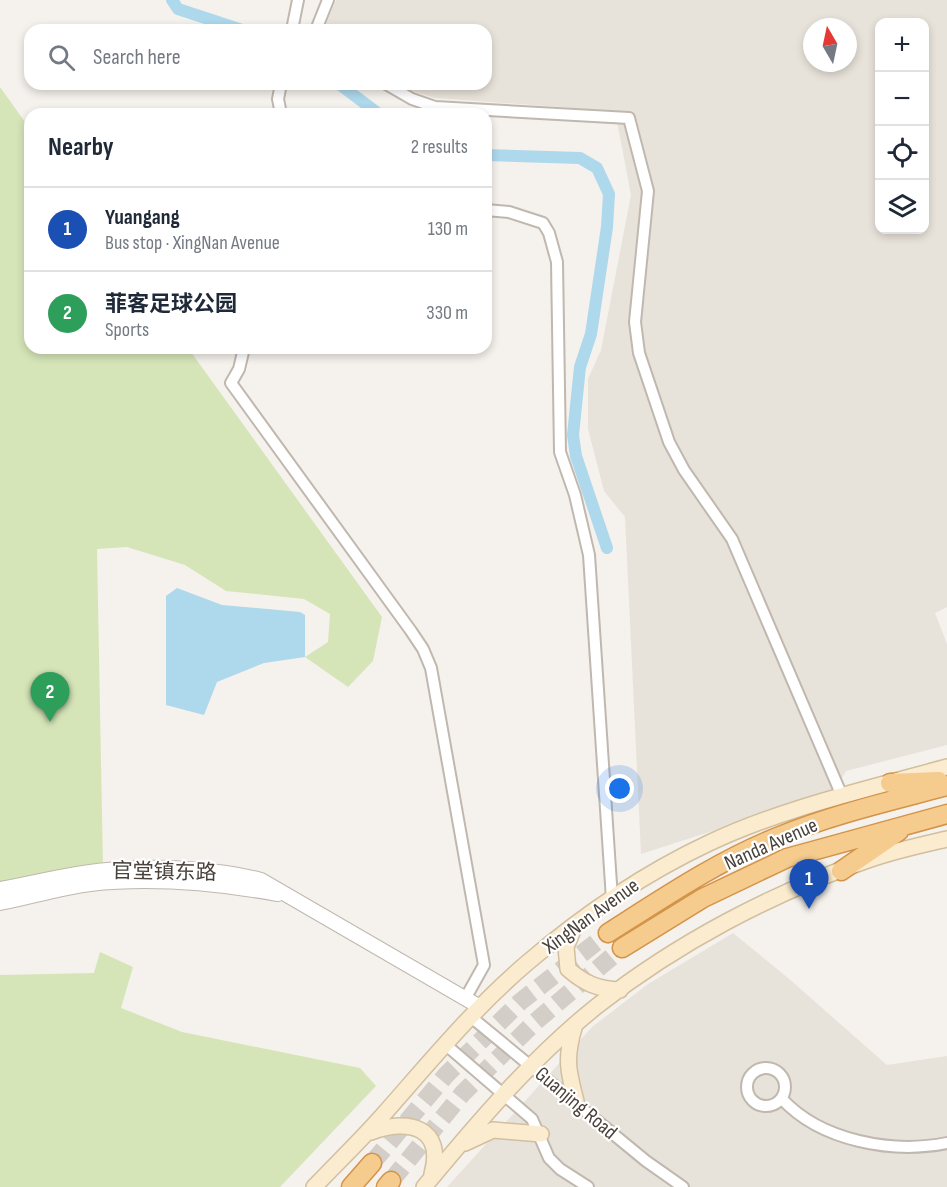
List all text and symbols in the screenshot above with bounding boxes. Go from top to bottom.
north arrow [803,18,857,72]
map controls [875,18,929,234]
button: + [875,18,929,72]
search box [24,24,492,90]
icon: search [45,41,78,74]
text: Search here [93,44,180,71]
button: − [875,72,929,126]
button: locate [875,126,929,180]
text: Nearby [48,132,114,163]
text: 2 results [411,135,468,159]
button: layers [875,180,929,234]
text: Yuangang [105,204,180,231]
text: 1 [64,217,71,241]
text: 130 m [428,217,468,241]
text: Bus stop · XingNan Avenue [105,231,280,255]
text: 菲客足球公园 [105,291,237,318]
text: 2 [63,301,72,325]
text: 330 m [426,301,468,325]
text: Sports [105,318,149,342]
pin: 2 [31,672,70,722]
your location [605,774,634,803]
street label: Nanda Avenue [721,812,821,876]
street label: 官堂镇东路 [111,859,217,885]
pin: 1 [790,860,828,909]
street label: XingNan Avenue [537,873,644,960]
street label: Guanjing Road [530,1061,622,1145]

